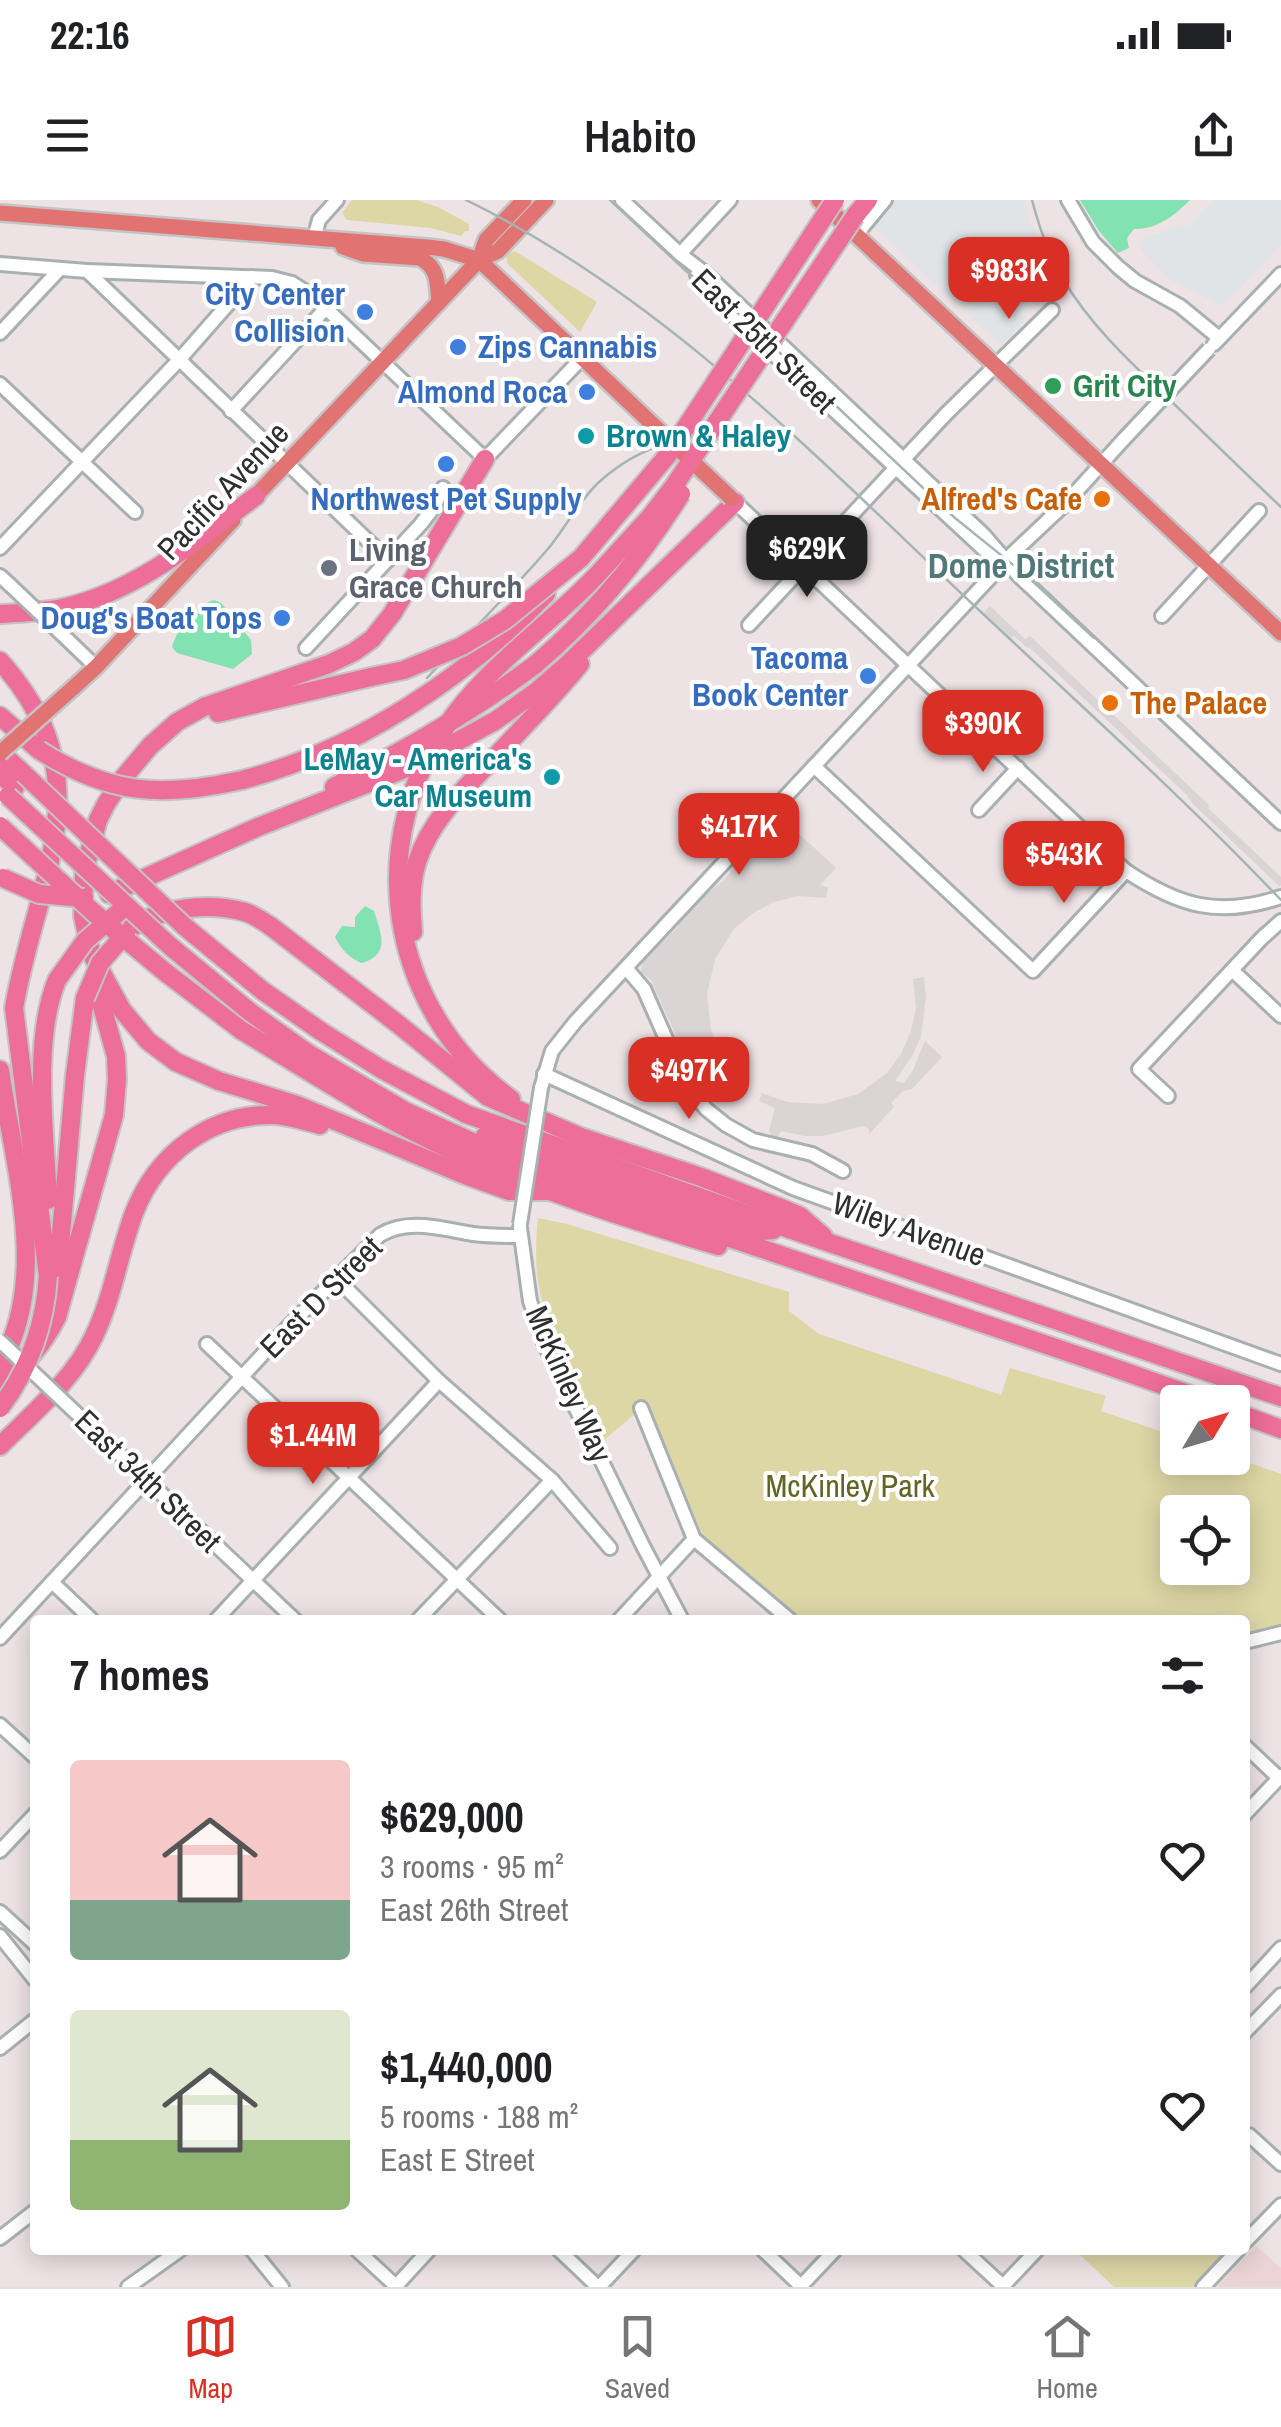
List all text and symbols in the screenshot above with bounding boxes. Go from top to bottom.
text: 22:16 [50,10,130,61]
text: Habito [584,105,697,166]
icon: menu [40,108,95,163]
icon: share [1186,108,1241,163]
pin: $983K [939,237,1079,322]
text: $983K [970,248,1048,291]
street label: East 25th Street [683,259,846,422]
place label: City Center Collision [205,272,346,352]
marker: City Center Collision [354,301,376,323]
place label: Zips Cannabis [478,325,657,368]
marker: Zips Cannabis [447,336,469,358]
place label: Grit City [1073,364,1177,407]
place label: Almond Roca [398,370,567,413]
marker: Grit City [1042,375,1064,397]
marker: Almond Roca [576,381,598,403]
street label: Pacific Avenue [147,412,298,569]
place label: Brown & Haley [606,414,792,457]
marker: Brown & Haley [575,425,597,447]
marker: Northwest Pet Supply [435,453,457,475]
place label: Northwest Pet Supply [310,477,582,520]
place label: Alfred's Cafe [921,477,1082,520]
marker: Alfred's Cafe [1091,488,1113,510]
pin: $629K [737,515,877,600]
text: $629K [768,526,846,569]
place label: Living Grace Church [349,528,523,608]
district label: Dome District [928,542,1115,589]
marker: Living Grace Church [318,557,340,579]
place label: Doug's Boat Tops [40,596,262,639]
marker: Doug's Boat Tops [271,607,293,629]
place label: Tacoma Book Center [692,636,849,716]
marker: Tacoma Book Center [857,665,879,687]
place label: The Palace [1130,681,1267,724]
pin: $390K [913,690,1053,775]
marker: The Palace [1099,692,1121,714]
text: $390K [944,701,1022,744]
place label: LeMay - America's Car Museum [304,737,532,817]
marker: LeMay - America's Car Museum [541,766,563,788]
pin: $417K [669,793,809,878]
text: $417K [700,804,778,847]
pin: $543K [994,821,1134,906]
text: $543K [1025,832,1103,875]
pin: $497K [619,1037,759,1122]
text: $497K [650,1048,728,1091]
street label: Wiley Avenue [827,1181,992,1276]
street label: East D Street [250,1226,391,1367]
street label: McKinley Way [516,1299,623,1469]
north arrow [1160,1385,1250,1475]
map controls [1160,1385,1250,1585]
street label: East 34th Street [66,1400,231,1561]
pin: $1.44M [232,1402,394,1487]
text: $1.44M [269,1413,357,1456]
park label: McKinley Park [765,1464,935,1507]
button: locate [1160,1495,1250,1585]
text: 7 homes [70,1647,210,1703]
icon: filters [1155,1648,1210,1703]
text: $629,000 [380,1789,524,1845]
icon: home [150,1800,270,1920]
icon: heart [1155,1833,1210,1888]
text: 3 rooms · 95 m² [380,1845,564,1888]
text: East 26th Street [380,1888,568,1931]
text: $1,440,000 [380,2039,552,2095]
icon: home [150,2050,270,2170]
icon: heart [1155,2083,1210,2138]
text: 5 rooms · 188 m² [380,2095,578,2138]
text: East E Street [380,2138,535,2181]
tab: Map [183,2309,238,2407]
tab: Saved [605,2309,670,2407]
tab: Home [1036,2309,1098,2407]

